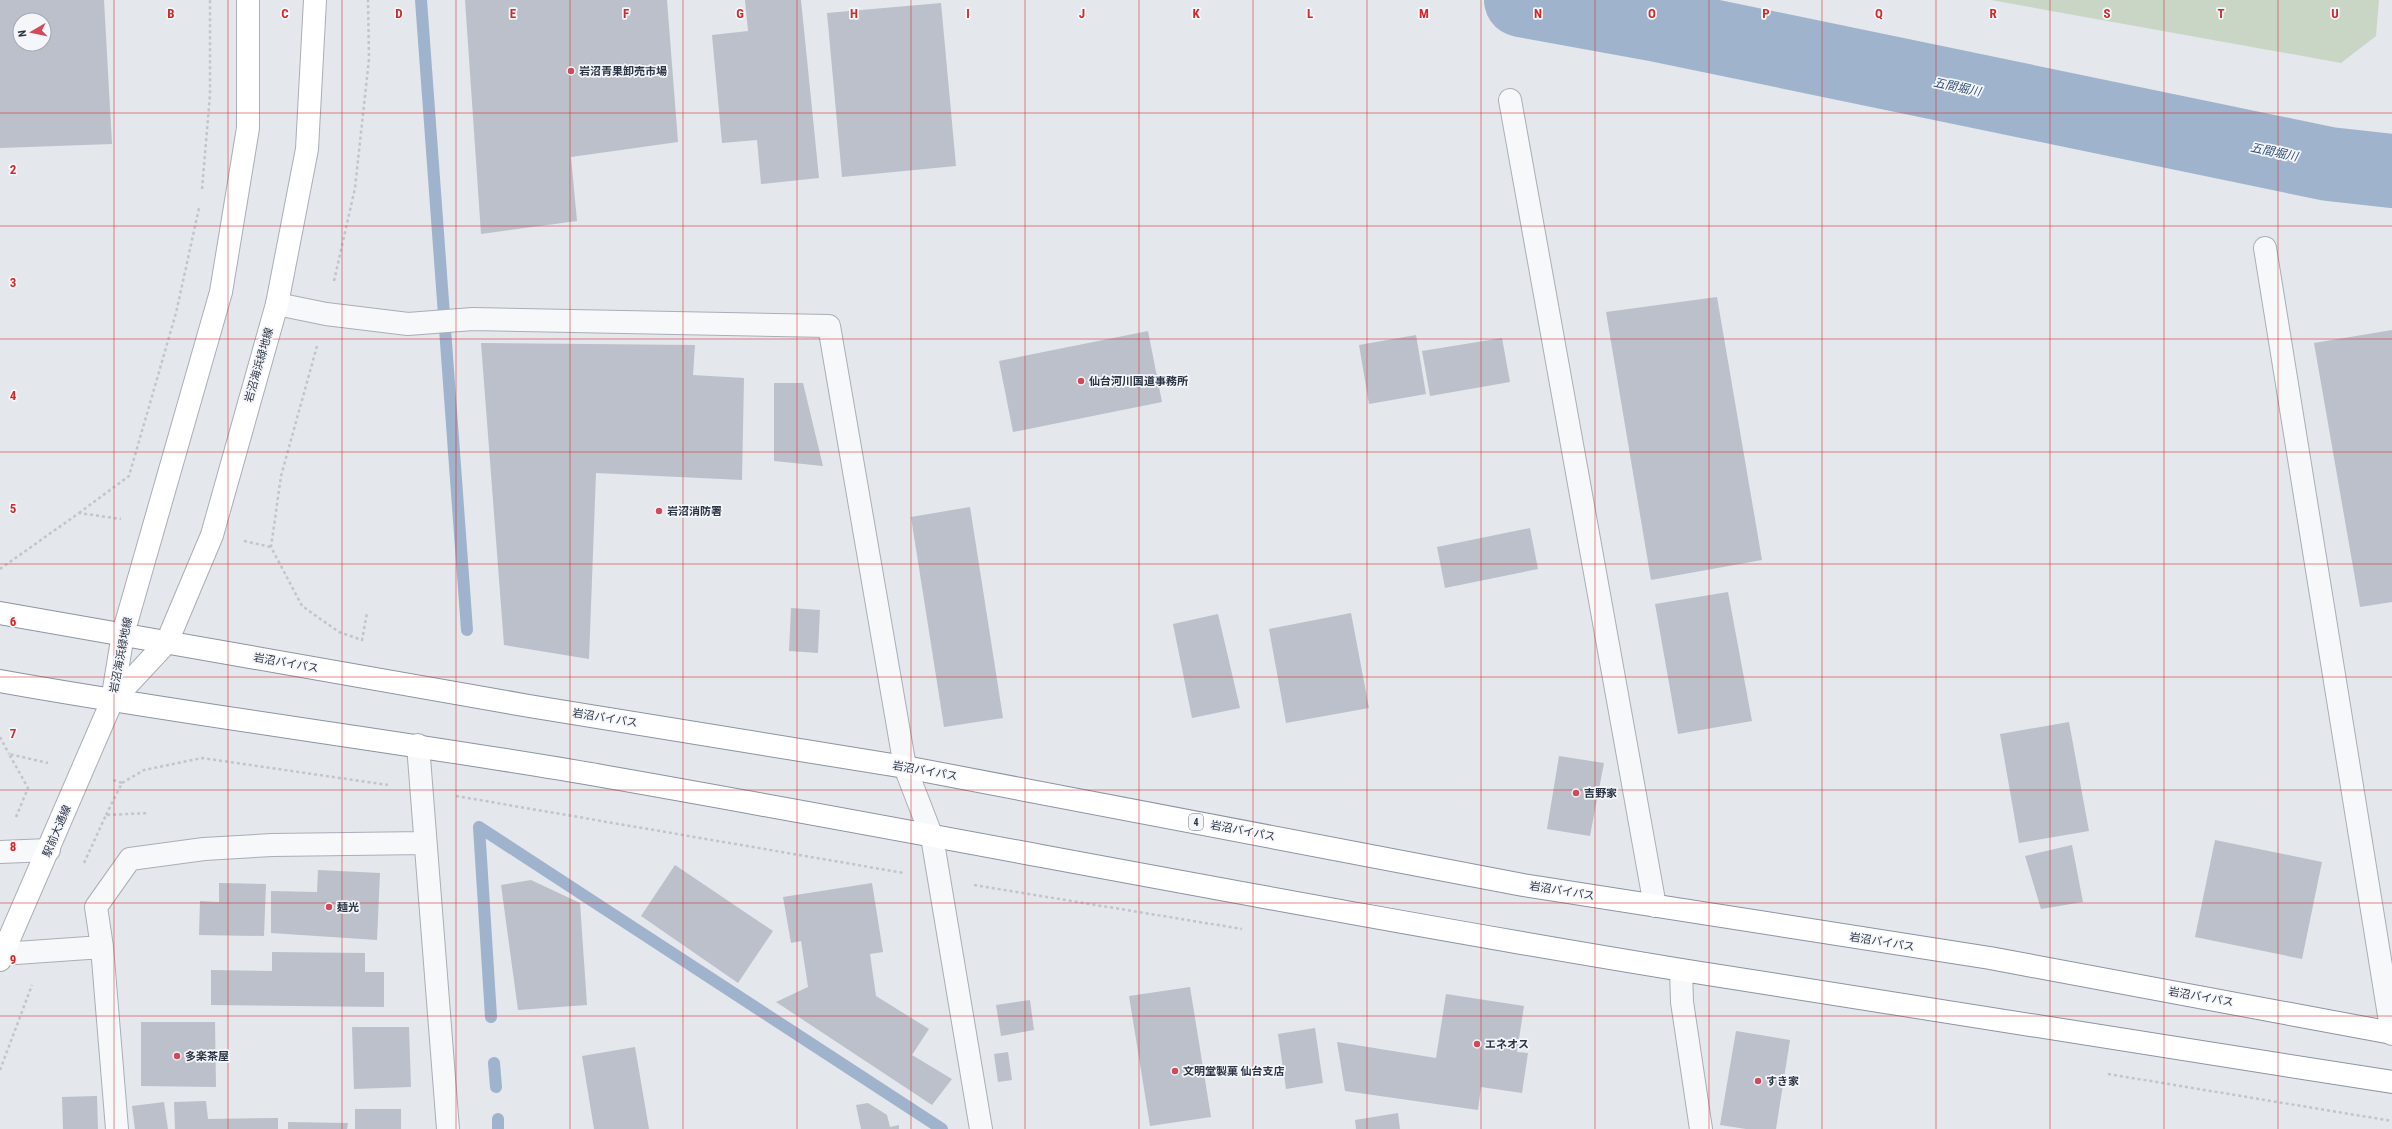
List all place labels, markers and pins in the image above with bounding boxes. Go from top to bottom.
place label: 岩沼青果卸売市場 [579,65,667,78]
marker: 岩沼青果卸売市場 [566,66,576,76]
place label: 仙台河川国道事務所 [1089,375,1188,388]
marker: 仙台河川国道事務所 [1076,376,1086,386]
place label: 岩沼消防署 [667,505,722,518]
marker: 岩沼消防署 [654,506,664,516]
place label: 吉野家 [1584,787,1617,800]
marker: 吉野家 [1571,788,1581,798]
place label: 麺光 [336,901,359,914]
marker: 麺光 [324,902,334,912]
place label: エネオス [1485,1038,1529,1051]
marker: エネオス [1472,1039,1482,1049]
place label: 多楽茶屋 [185,1050,229,1063]
marker: 多楽茶屋 [172,1051,182,1061]
place label: 文明堂製菓 仙台支店 [1183,1065,1285,1078]
marker: 文明堂製菓 仙台支店 [1170,1066,1180,1076]
place label: すき家 [1766,1075,1799,1088]
marker: すき家 [1753,1076,1763,1086]

